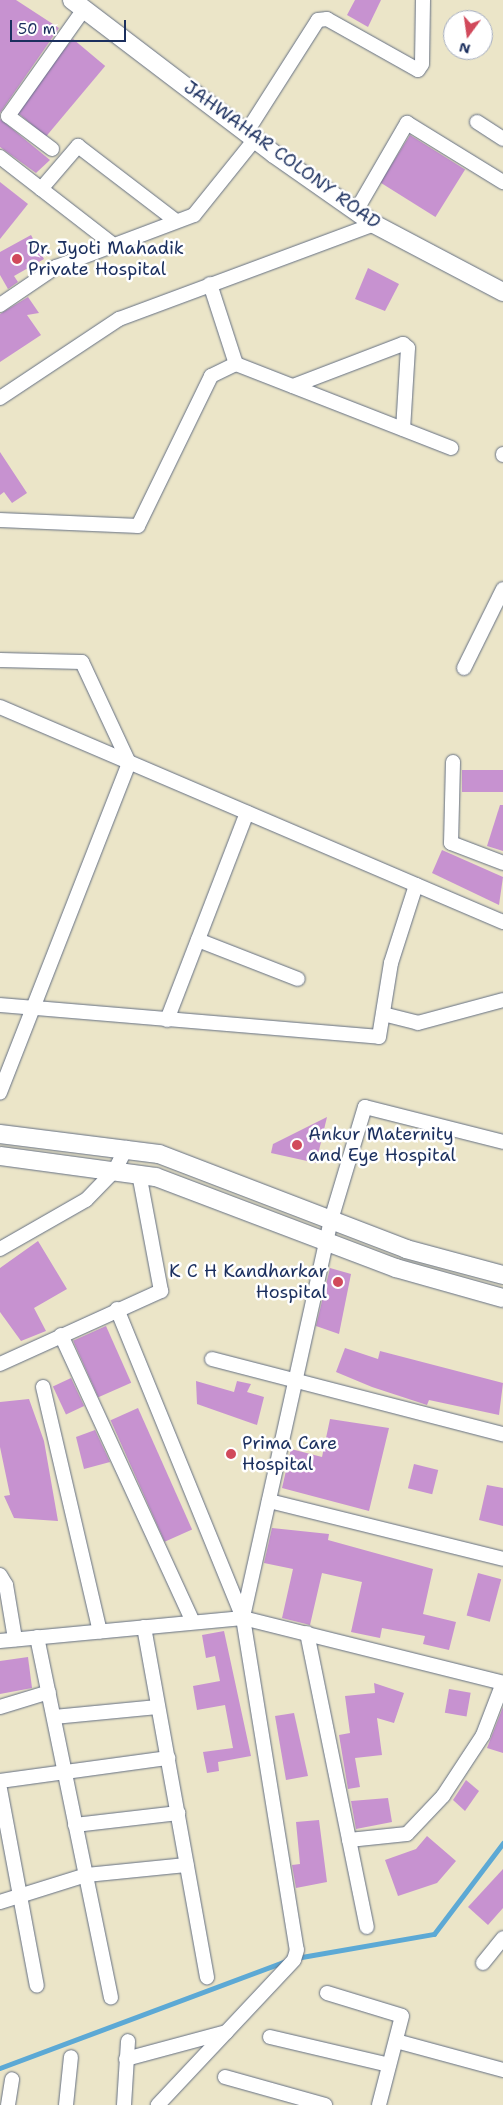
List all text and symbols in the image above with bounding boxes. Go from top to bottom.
scale bar [12,10,129,42]
north arrow [443,10,493,60]
text: 50 m [18,19,56,39]
text: N [457,39,472,59]
street label: JAHWAHAR COLONY ROAD [180,76,384,234]
place label: Dr. Jyoti Mahadik Private Hospital [28,238,184,280]
marker: Dr. Jyoti Mahadik Private Hospital [10,252,24,266]
place label: Ankur Maternity and Eye Hospital [308,1124,456,1166]
marker: Ankur Maternity and Eye Hospital [290,1138,304,1152]
place label: K C H Kandharkar Hospital [169,1261,327,1304]
marker: K C H Kandharkar Hospital [331,1275,345,1289]
place label: Prima Care Hospital [242,1433,337,1476]
marker: Prima Care Hospital [224,1447,238,1461]

